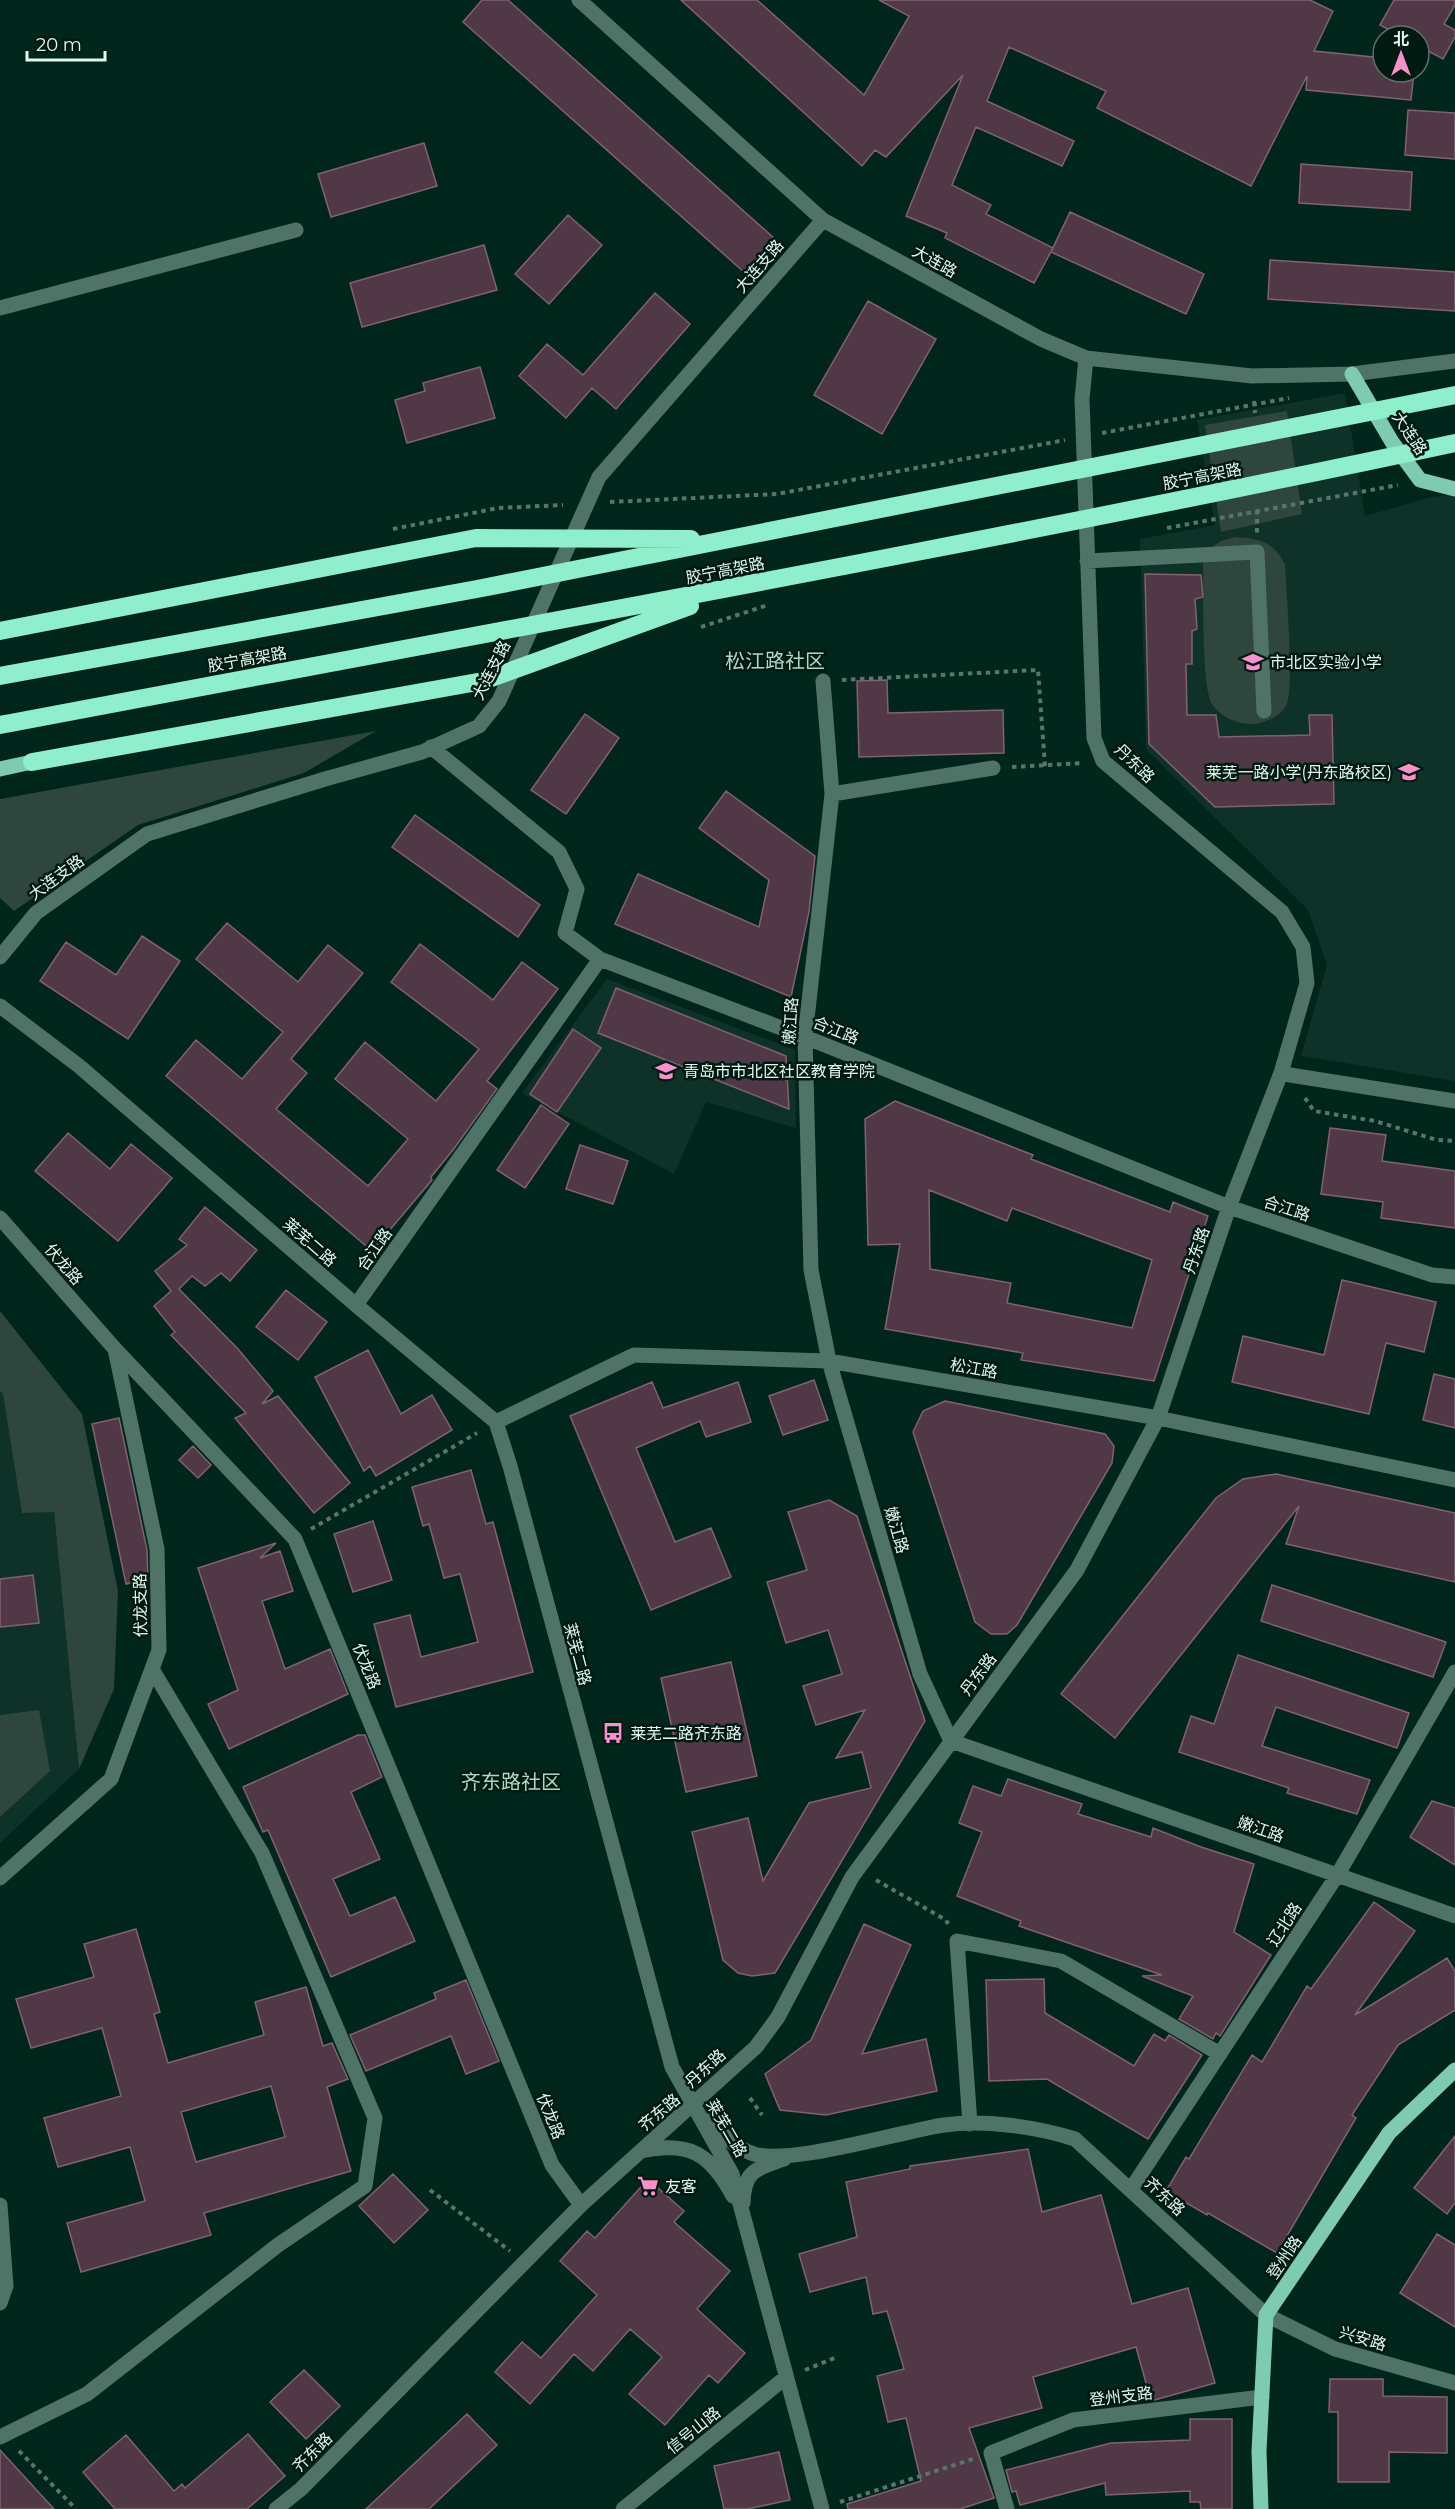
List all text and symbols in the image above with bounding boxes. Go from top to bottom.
scale bar [27,24,105,62]
north arrow [1371,24,1431,84]
text: 北 [1393,30,1409,49]
text: 20 m [36,34,82,56]
street label: 大连支路 [731,236,788,297]
street label: 大连路 [909,241,960,281]
street label: 大连路 [1388,408,1431,458]
street label: 胶宁高架路 [1161,460,1243,493]
street label: 胶宁高架路 [684,554,766,587]
street label: 大连支路 [468,637,514,703]
street label: 胶宁高架路 [206,643,288,676]
district label: 松江路社区 [725,649,825,673]
school or university icon: 市北区实验小学 [1241,650,1265,674]
place label: 市北区实验小学 [1270,653,1382,672]
street label: 丹东路 [1111,740,1159,787]
school or university icon: 莱芜一路小学(丹东路校区) [1397,760,1421,784]
place label: 莱芜一路小学(丹东路校区) [1205,763,1392,782]
street label: 大连支路 [25,851,88,904]
street label: 嫩江路 [779,996,802,1046]
street label: 合江路 [810,1013,862,1048]
school or university icon: 青岛市市北区社区教育学院 [654,1059,678,1083]
place label: 青岛市市北区社区教育学院 [683,1062,875,1081]
street label: 合江路 [1261,1192,1313,1225]
street label: 莱芜二路 [279,1214,340,1271]
street label: 合江路 [353,1224,396,1274]
street label: 丹东路 [1180,1224,1213,1276]
street label: 伏龙路 [41,1240,87,1289]
street label: 松江路 [949,1355,999,1382]
street label: 嫩江路 [881,1504,912,1556]
street label: 伏龙支路 [130,1573,151,1637]
street label: 莱芜二路 [560,1621,595,1688]
street label: 伏龙路 [349,1640,384,1692]
street label: 丹东路 [956,1649,1000,1699]
bus stop icon: 莱芜二路齐东路 [601,1721,625,1745]
place label: 莱芜二路齐东路 [630,1724,742,1743]
district label: 齐东路社区 [461,1770,561,1794]
street label: 嫩江路 [1235,1813,1287,1846]
street label: 辽北路 [1263,1899,1305,1950]
street label: 丹东路 [681,2045,730,2091]
street label: 伏龙路 [533,2090,568,2142]
street label: 齐东路 [635,2090,684,2135]
street label: 莱芜二路 [702,2096,751,2161]
street label: 齐东路 [1141,2173,1189,2220]
supermarket icon: 友客 [636,2174,660,2198]
place label: 友客 [665,2177,697,2196]
street label: 登州路 [1263,2232,1306,2282]
street label: 兴安路 [1337,2322,1389,2355]
street label: 登州支路 [1088,2383,1154,2410]
street label: 信号山路 [662,2403,724,2458]
street label: 齐东路 [289,2429,336,2476]

